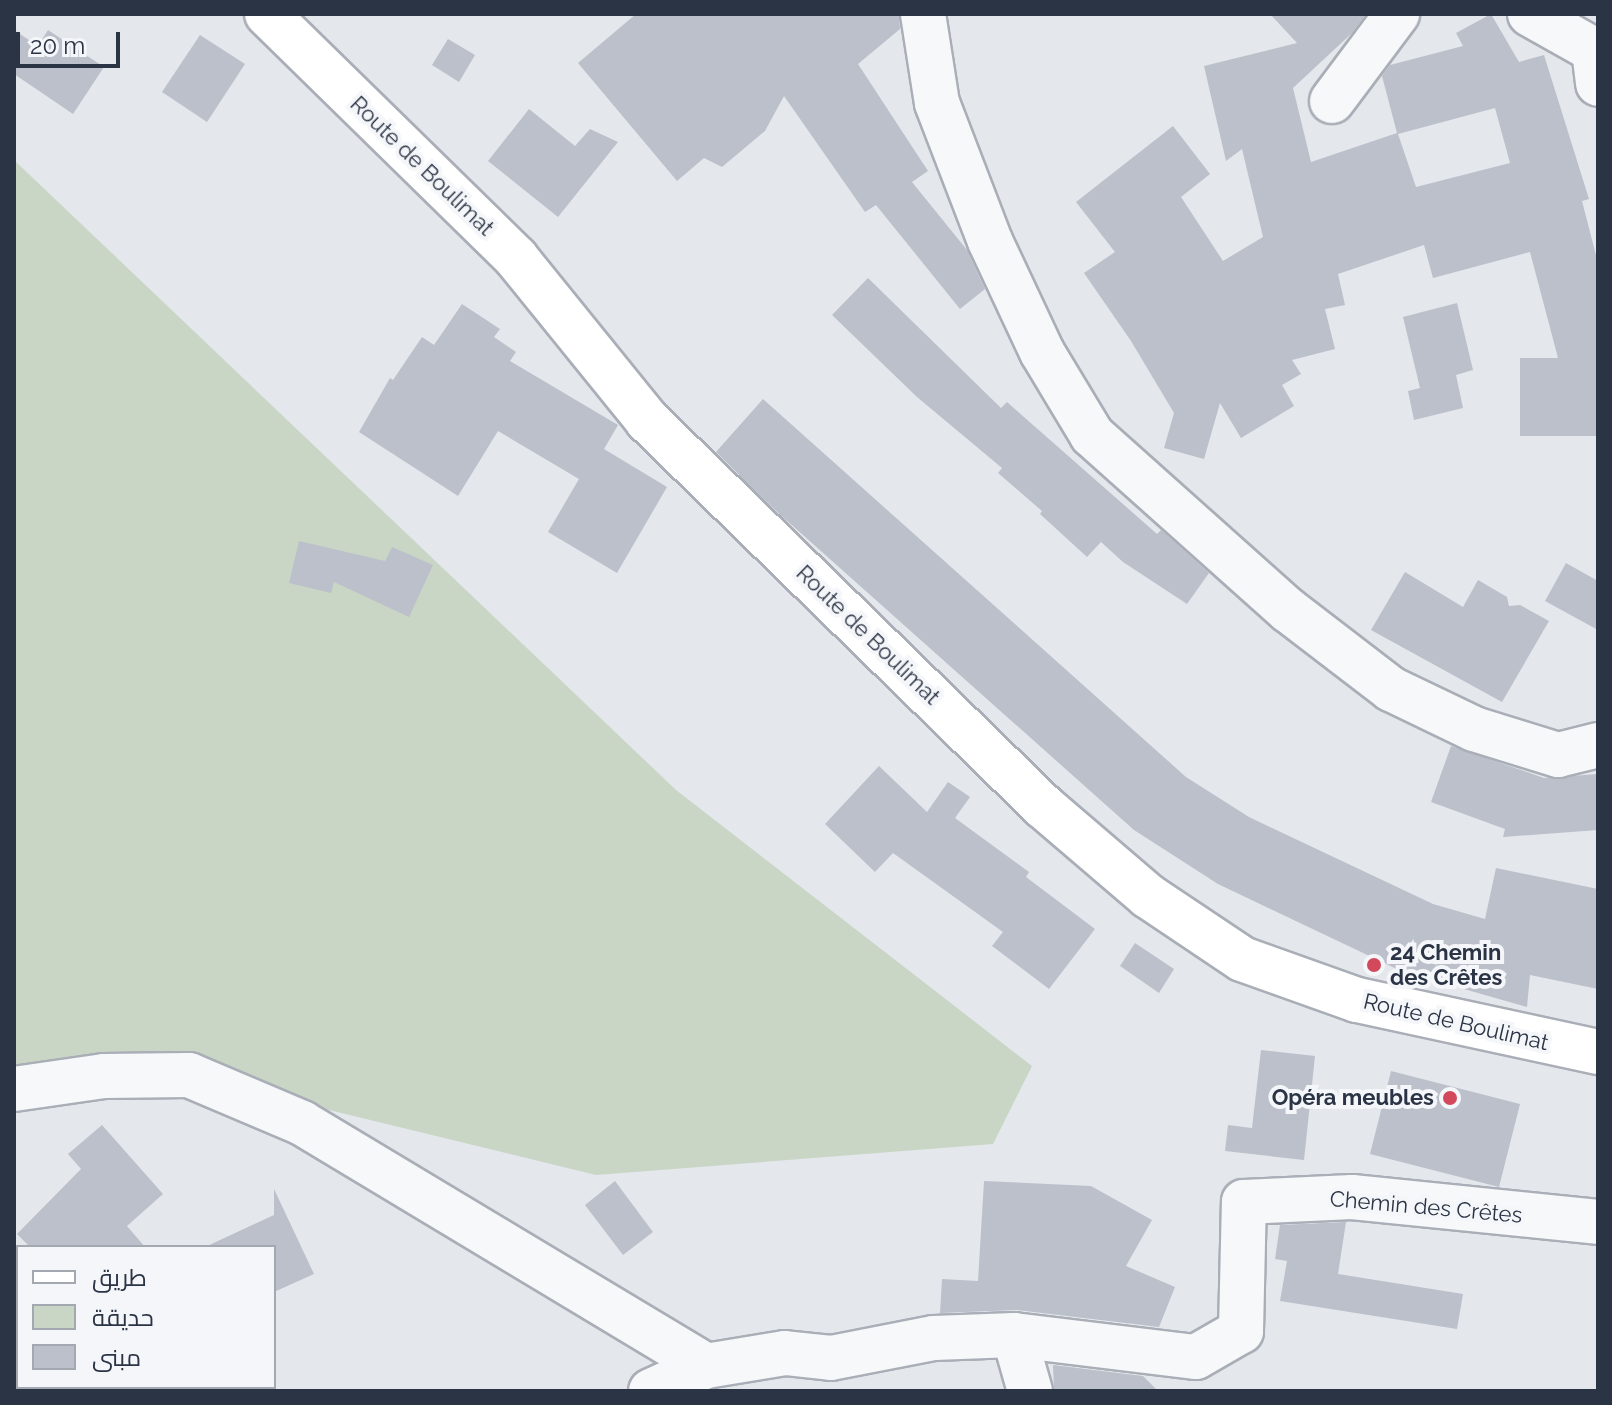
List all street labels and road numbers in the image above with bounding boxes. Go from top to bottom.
street label: Route de Boulimat [345,91,499,241]
street label: Route de Boulimat [791,560,945,710]
street label: Route de Boulimat [1361,988,1551,1056]
street label: Chemin des Crêtes [1329,1185,1523,1229]

